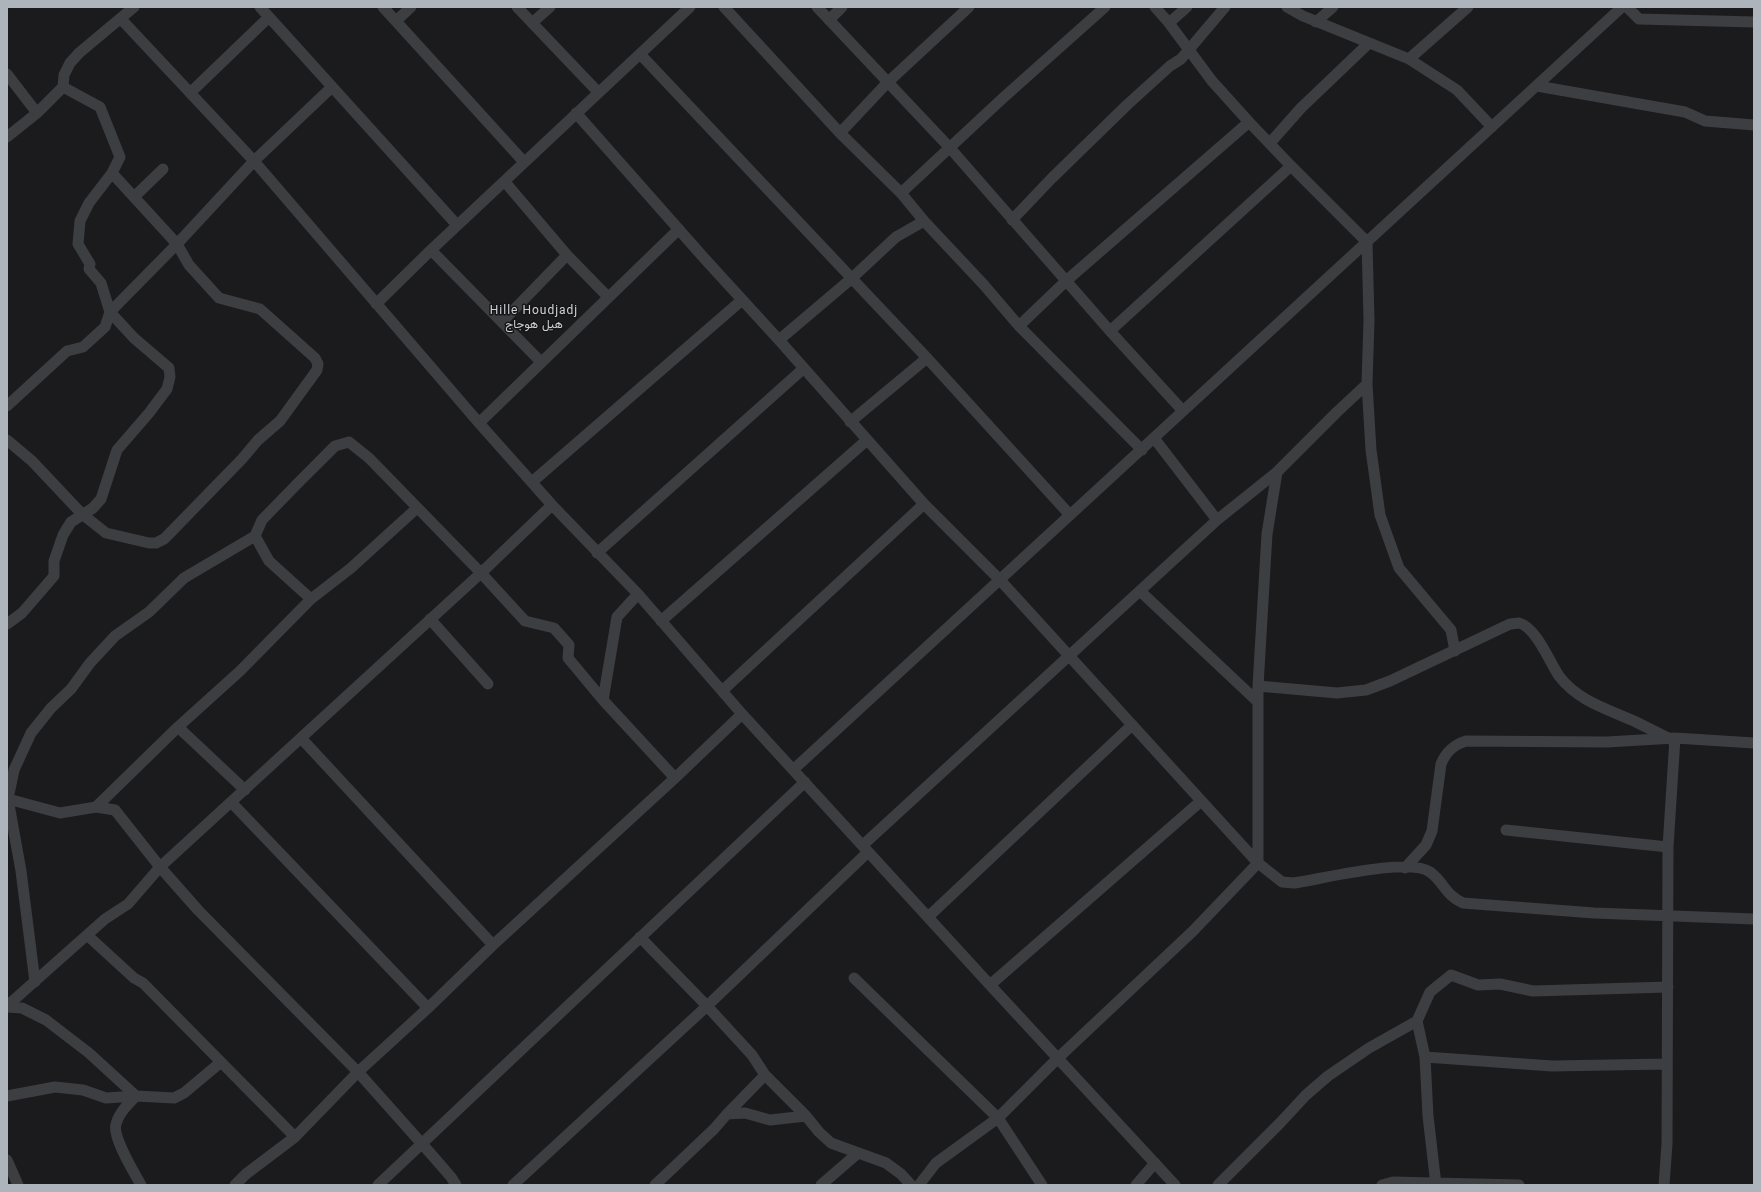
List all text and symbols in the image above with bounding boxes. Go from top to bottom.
district label: Hille Houdjadj هيل هوجاج [490,304,578,332]

